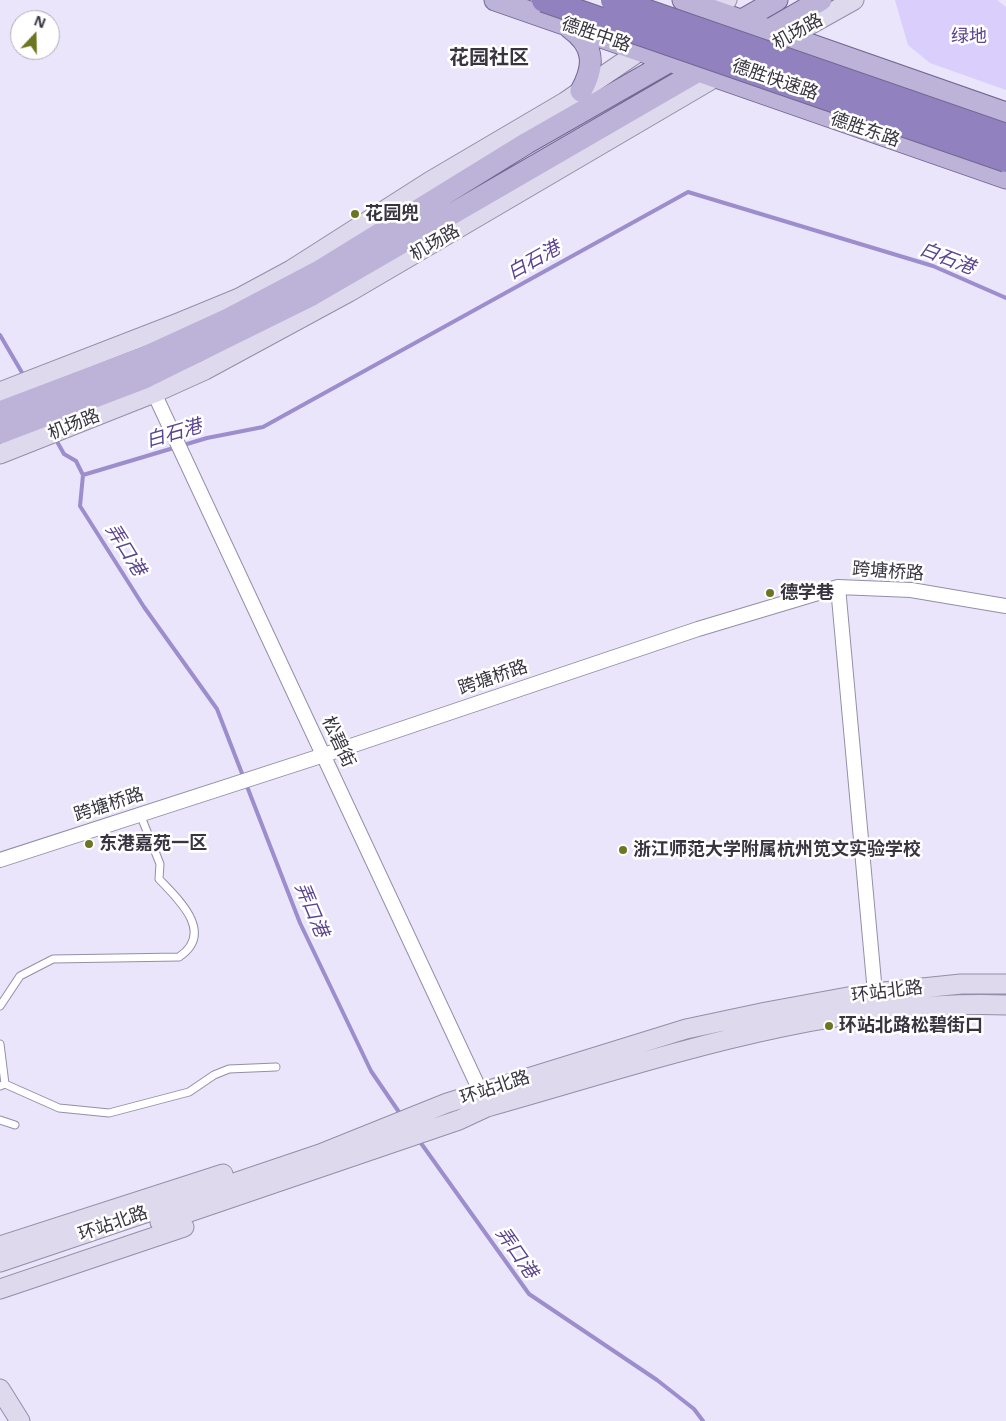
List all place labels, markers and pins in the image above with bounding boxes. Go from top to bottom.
place label: 花园兜 [365,203,419,225]
marker: 花园兜 [349,208,361,220]
place label: 德学巷 [780,582,834,604]
marker: 德学巷 [764,587,776,599]
place label: 东港嘉苑一区 [99,833,207,855]
marker: 东港嘉苑一区 [83,838,95,850]
place label: 浙江师范大学附属杭州笕文实验学校 [633,839,921,861]
marker: 浙江师范大学附属杭州笕文实验学校 [617,844,629,856]
place label: 环站北路松碧街口 [839,1015,983,1037]
marker: 环站北路松碧街口 [823,1020,835,1032]

